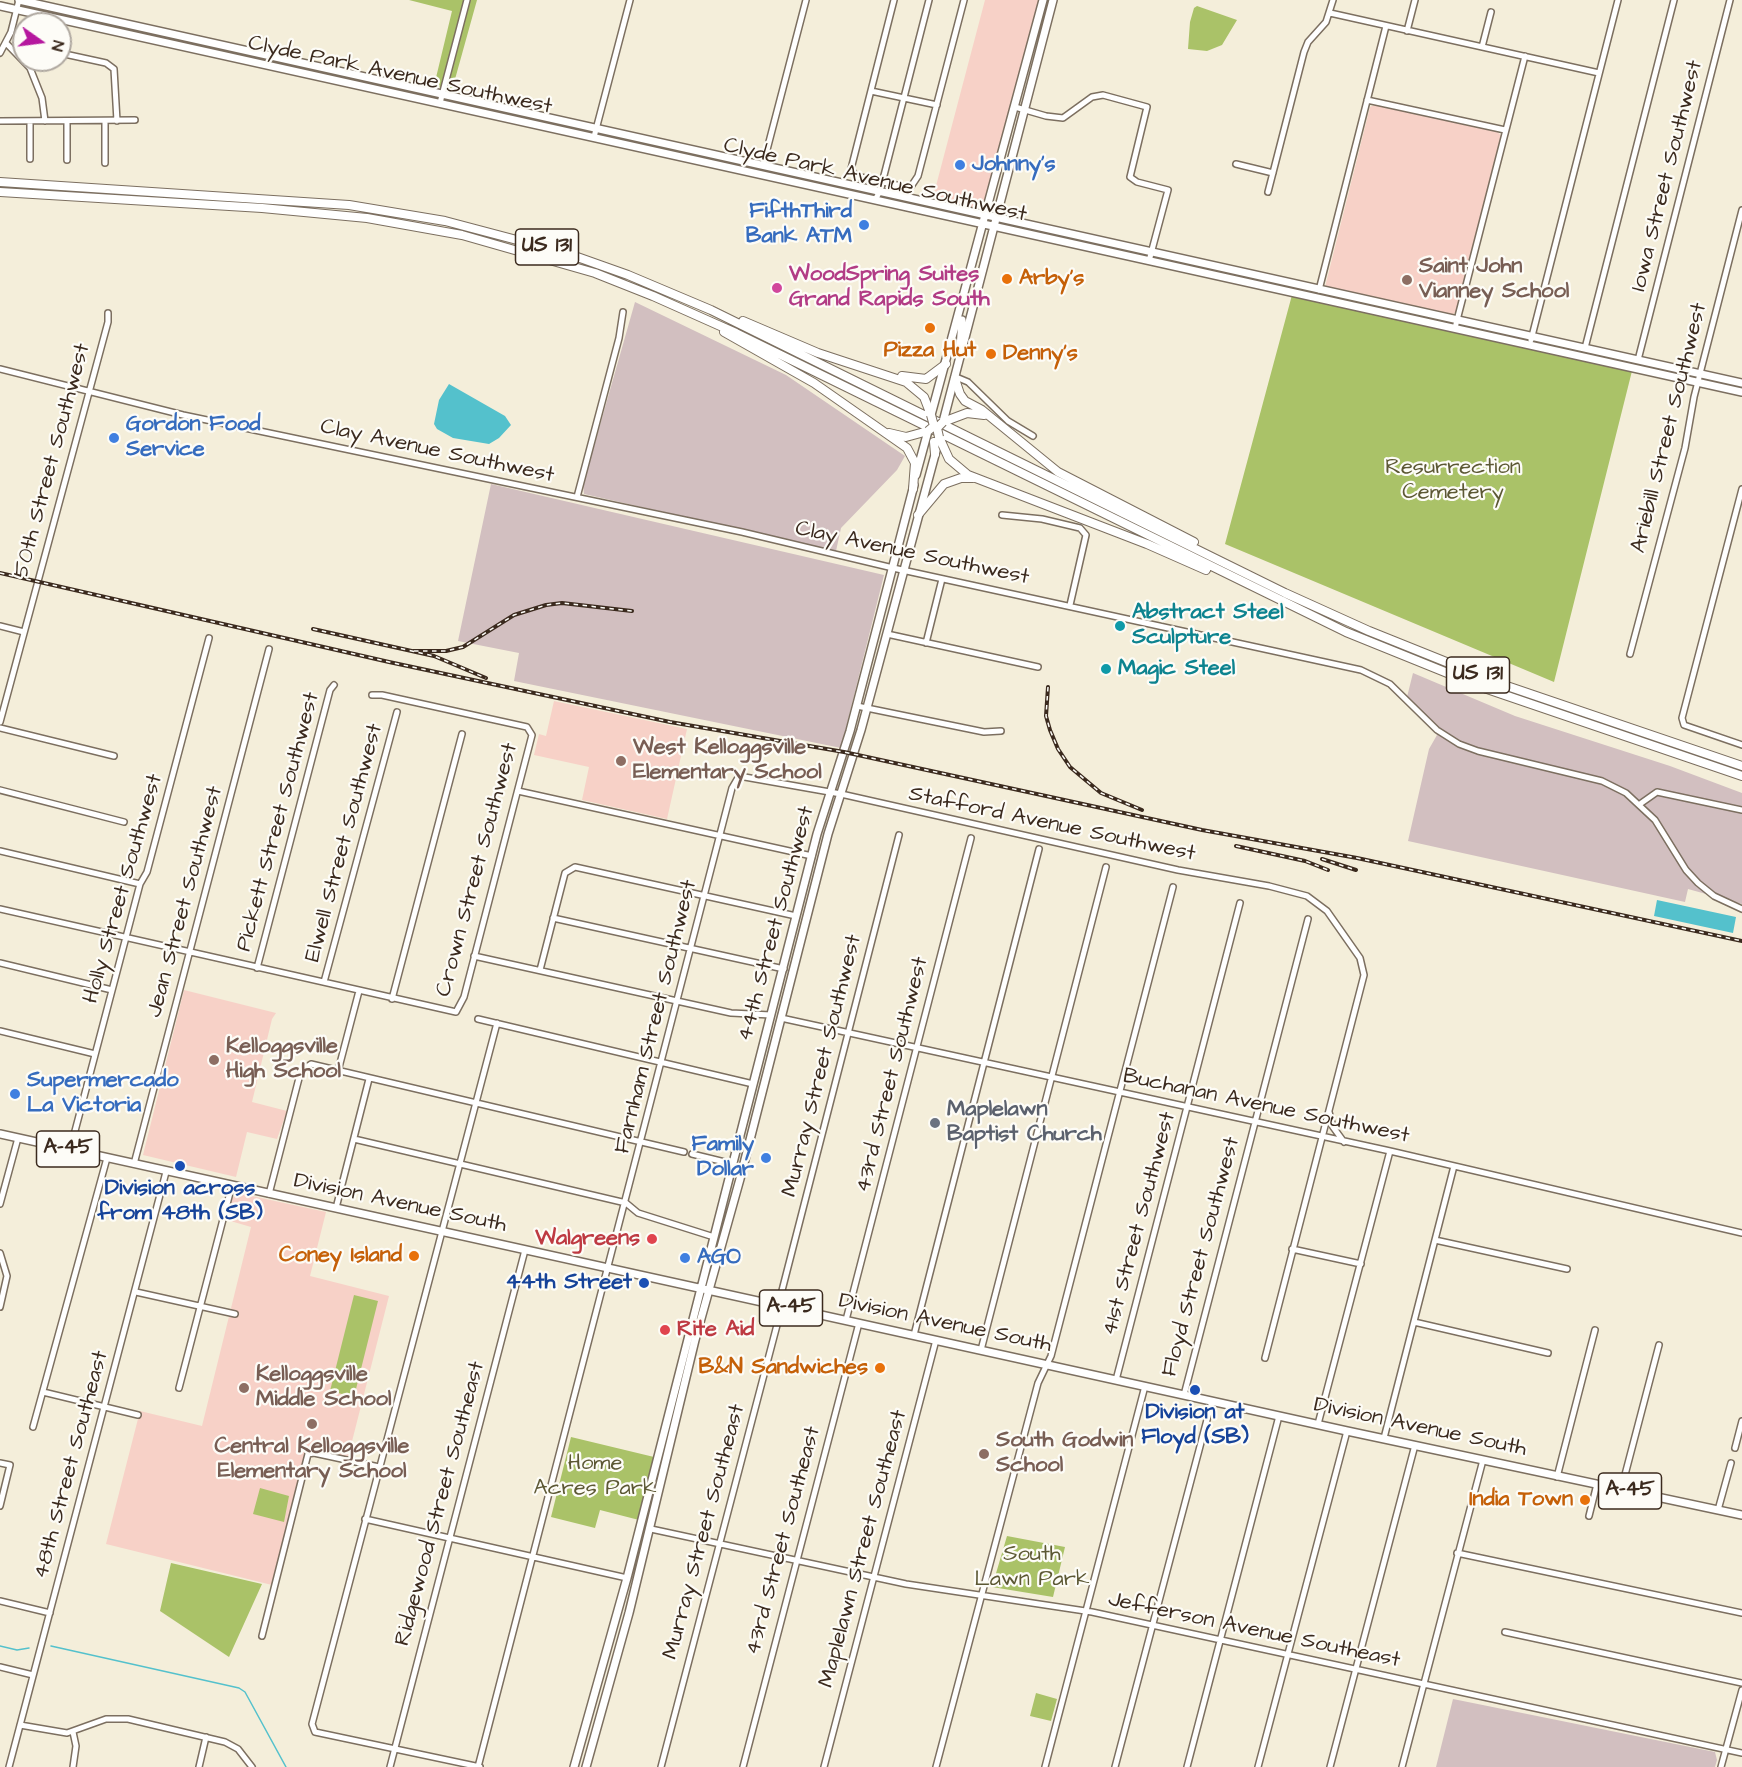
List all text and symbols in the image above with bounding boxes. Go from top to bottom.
north arrow [12,12,72,72]
street label: Clyde Park Avenue Southwest [246,31,554,121]
text: N [46,38,69,53]
street label: Iowa Street Southwest [1626,58,1710,294]
street label: Clyde Park Avenue Southwest [721,133,1029,229]
place label: Johnny's [972,152,1056,178]
marker: Johnny's [953,158,967,172]
place label: FifthThird Bank ATM [746,199,852,250]
marker: FifthThird Bank ATM [857,218,871,232]
road number: US 131 [516,229,578,265]
place label: Saint John Vianney School [1419,254,1569,306]
place label: WoodSpring Suites Grand Rapids South [789,262,990,314]
place label: Arby's [1019,266,1084,292]
marker: Arby's [1000,272,1014,286]
marker: Saint John Vianney School [1400,273,1414,287]
marker: WoodSpring Suites Grand Rapids South [770,281,784,295]
street label: Ariebill Street Southwest [1626,300,1714,556]
marker: Pizza Hut [923,321,937,335]
place label: Pizza Hut [884,338,976,364]
street label: 50th Street Southwest [9,341,97,581]
place label: Denny's [1003,341,1078,367]
marker: Denny's [984,347,998,361]
place label: Gordon Food Service [126,412,260,464]
street label: Clay Avenue Southwest [318,414,556,490]
marker: Gordon Food Service [107,431,121,445]
park label: Resurrection Cemetery [1385,455,1521,506]
street label: Clay Avenue Southwest [793,516,1031,592]
place label: Abstract Steel Sculpture [1132,600,1284,652]
marker: Abstract Steel Sculpture [1113,619,1127,633]
place label: Magic Steel [1118,656,1235,682]
road number: US 131 [1446,657,1510,693]
marker: Magic Steel [1099,662,1113,676]
street label: Pickett Street Southwest [232,690,326,954]
street label: Elwell Street Southwest [300,721,390,965]
place label: West Kelloggsville Elementary School [633,735,822,786]
street label: Crown Street Southwest [431,740,525,1000]
marker: West Kelloggsville Elementary School [614,754,628,768]
street label: Holly Street Southwest [79,771,169,1007]
street label: Stafford Avenue Southwest [906,782,1198,868]
street label: Jean Street Southwest [142,783,230,1021]
street label: 44th Street Southwest [733,804,821,1044]
street label: Farnham Street Southwest [610,877,704,1157]
street label: Murray Street Southwest [778,932,868,1200]
street label: 43rd Street Southwest [851,954,935,1196]
place label: Kelloggsville High School [226,1034,341,1086]
marker: Kelloggsville High School [207,1053,221,1067]
street label: Buchanan Avenue Southwest [1120,1064,1412,1150]
place label: Supermercado La Victoria [27,1068,179,1120]
marker: Supermercado La Victoria [8,1087,22,1101]
place label: Maplelawn Baptist Church [947,1097,1102,1148]
street label: 41st Street Southwest [1097,1109,1183,1339]
marker: Maplelawn Baptist Church [928,1116,942,1130]
road number: A-45 [36,1131,100,1167]
place label: Family Dollar [692,1132,754,1184]
street label: Floyd Street Southwest [1157,1134,1247,1380]
marker: Family Dollar [759,1151,773,1165]
marker: Division across from 48th (SB) [173,1159,187,1173]
street label: Division Avenue South [291,1169,509,1239]
place label: Division across from 48th (SB) [97,1176,263,1228]
place label: Walgreens [535,1226,640,1252]
marker: Walgreens [645,1232,659,1246]
place label: Coney Island [279,1243,402,1269]
place label: AGO [697,1245,741,1271]
marker: Coney Island [407,1249,421,1263]
marker: AGO [678,1251,692,1265]
place label: 44th Street [506,1270,632,1296]
marker: 44th Street [637,1276,651,1290]
street label: Division Avenue South [836,1289,1054,1359]
road number: A-45 [760,1290,822,1326]
place label: Rite Aid [677,1317,754,1343]
marker: Rite Aid [658,1323,672,1337]
street label: 48th Street Southeast [29,1348,115,1582]
place label: B&N Sandwiches [699,1355,868,1381]
street label: Ridgewood Street Southeast [390,1359,492,1649]
marker: B&N Sandwiches [873,1361,887,1375]
place label: Kelloggsville Middle School [256,1362,391,1414]
marker: Kelloggsville Middle School [237,1381,251,1395]
marker: Division at Floyd (SB) [1188,1383,1202,1397]
street label: Division Avenue South [1311,1393,1529,1463]
place label: Division at Floyd (SB) [1141,1400,1249,1452]
street label: Murray Street Southeast [658,1402,752,1662]
street label: Maplelawn Street Southeast [814,1407,914,1691]
marker: Central Kelloggsville Elementary School [305,1417,319,1431]
street label: 43rd Street Southeast [741,1424,827,1658]
place label: South Godwin School [996,1428,1133,1480]
place label: Central Kelloggsville Elementary School [215,1434,409,1486]
marker: South Godwin School [977,1447,991,1461]
park label: Home Acres Park [534,1451,656,1502]
road number: A-45 [1598,1473,1662,1509]
place label: India Town [1469,1487,1573,1513]
marker: India Town [1578,1493,1592,1507]
park label: South Lawn Park [975,1542,1089,1594]
street label: Jefferson Avenue Southeast [1106,1587,1402,1675]

